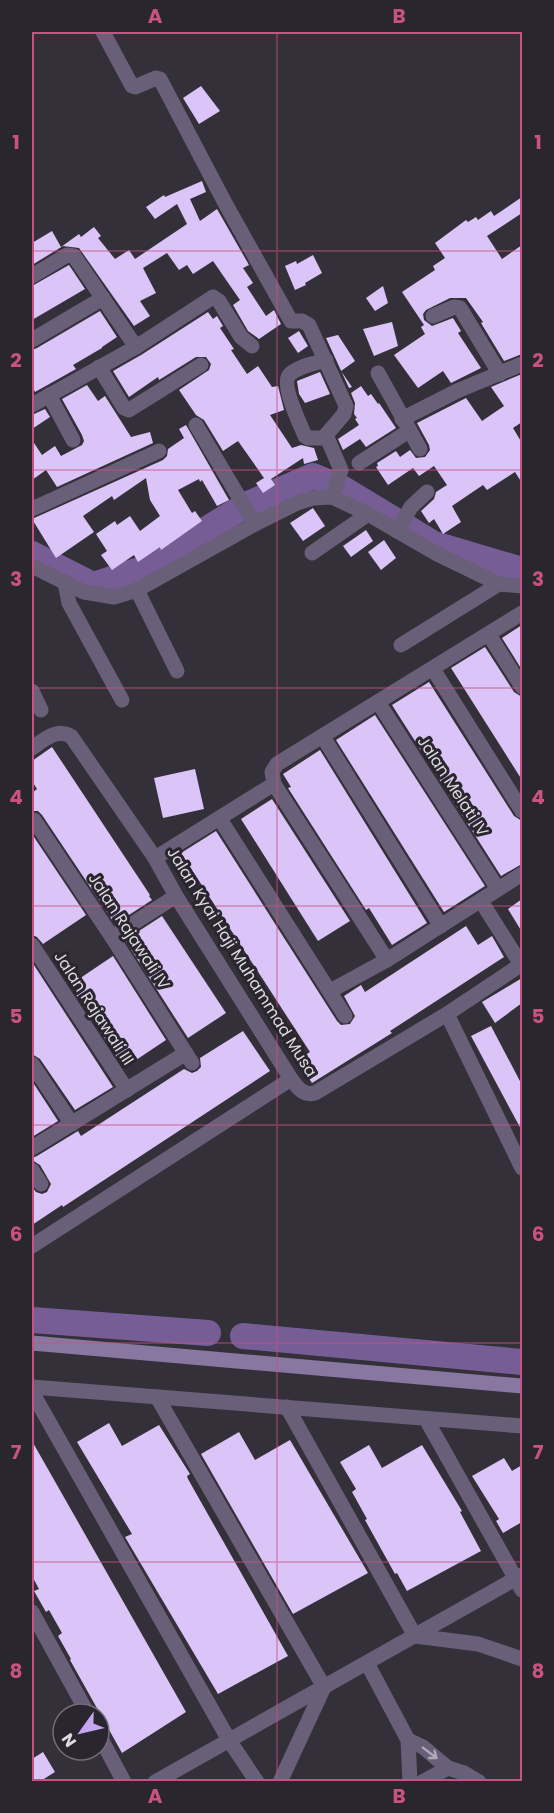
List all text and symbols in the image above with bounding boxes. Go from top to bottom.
text: A [148,2,163,30]
text: B [392,2,406,30]
text: 1 [12,128,20,156]
text: 1 [534,128,542,156]
text: 2 [10,346,22,374]
text: 2 [532,346,544,374]
text: 3 [10,565,22,593]
text: 3 [532,565,544,593]
street label: Jalan Melati IV [412,731,494,841]
text: 4 [9,783,23,811]
text: 4 [531,783,545,811]
street label: Jalan Kyai Haji Muhammad Musa [161,843,323,1081]
street label: Jalan Rajawali IV [83,868,175,994]
street label: Jalan Rajawali III [48,946,140,1070]
text: 5 [10,1002,23,1030]
text: 5 [532,1002,545,1030]
text: 6 [10,1220,22,1248]
text: 6 [532,1220,544,1248]
text: 7 [11,1438,22,1466]
text: 7 [533,1438,544,1466]
text: 8 [10,1657,22,1685]
text: 8 [532,1657,544,1685]
north arrow [51,1702,111,1762]
text: N [56,1729,82,1752]
one-way arrow [421,1746,437,1759]
text: A [148,1782,163,1810]
text: B [392,1782,406,1810]

